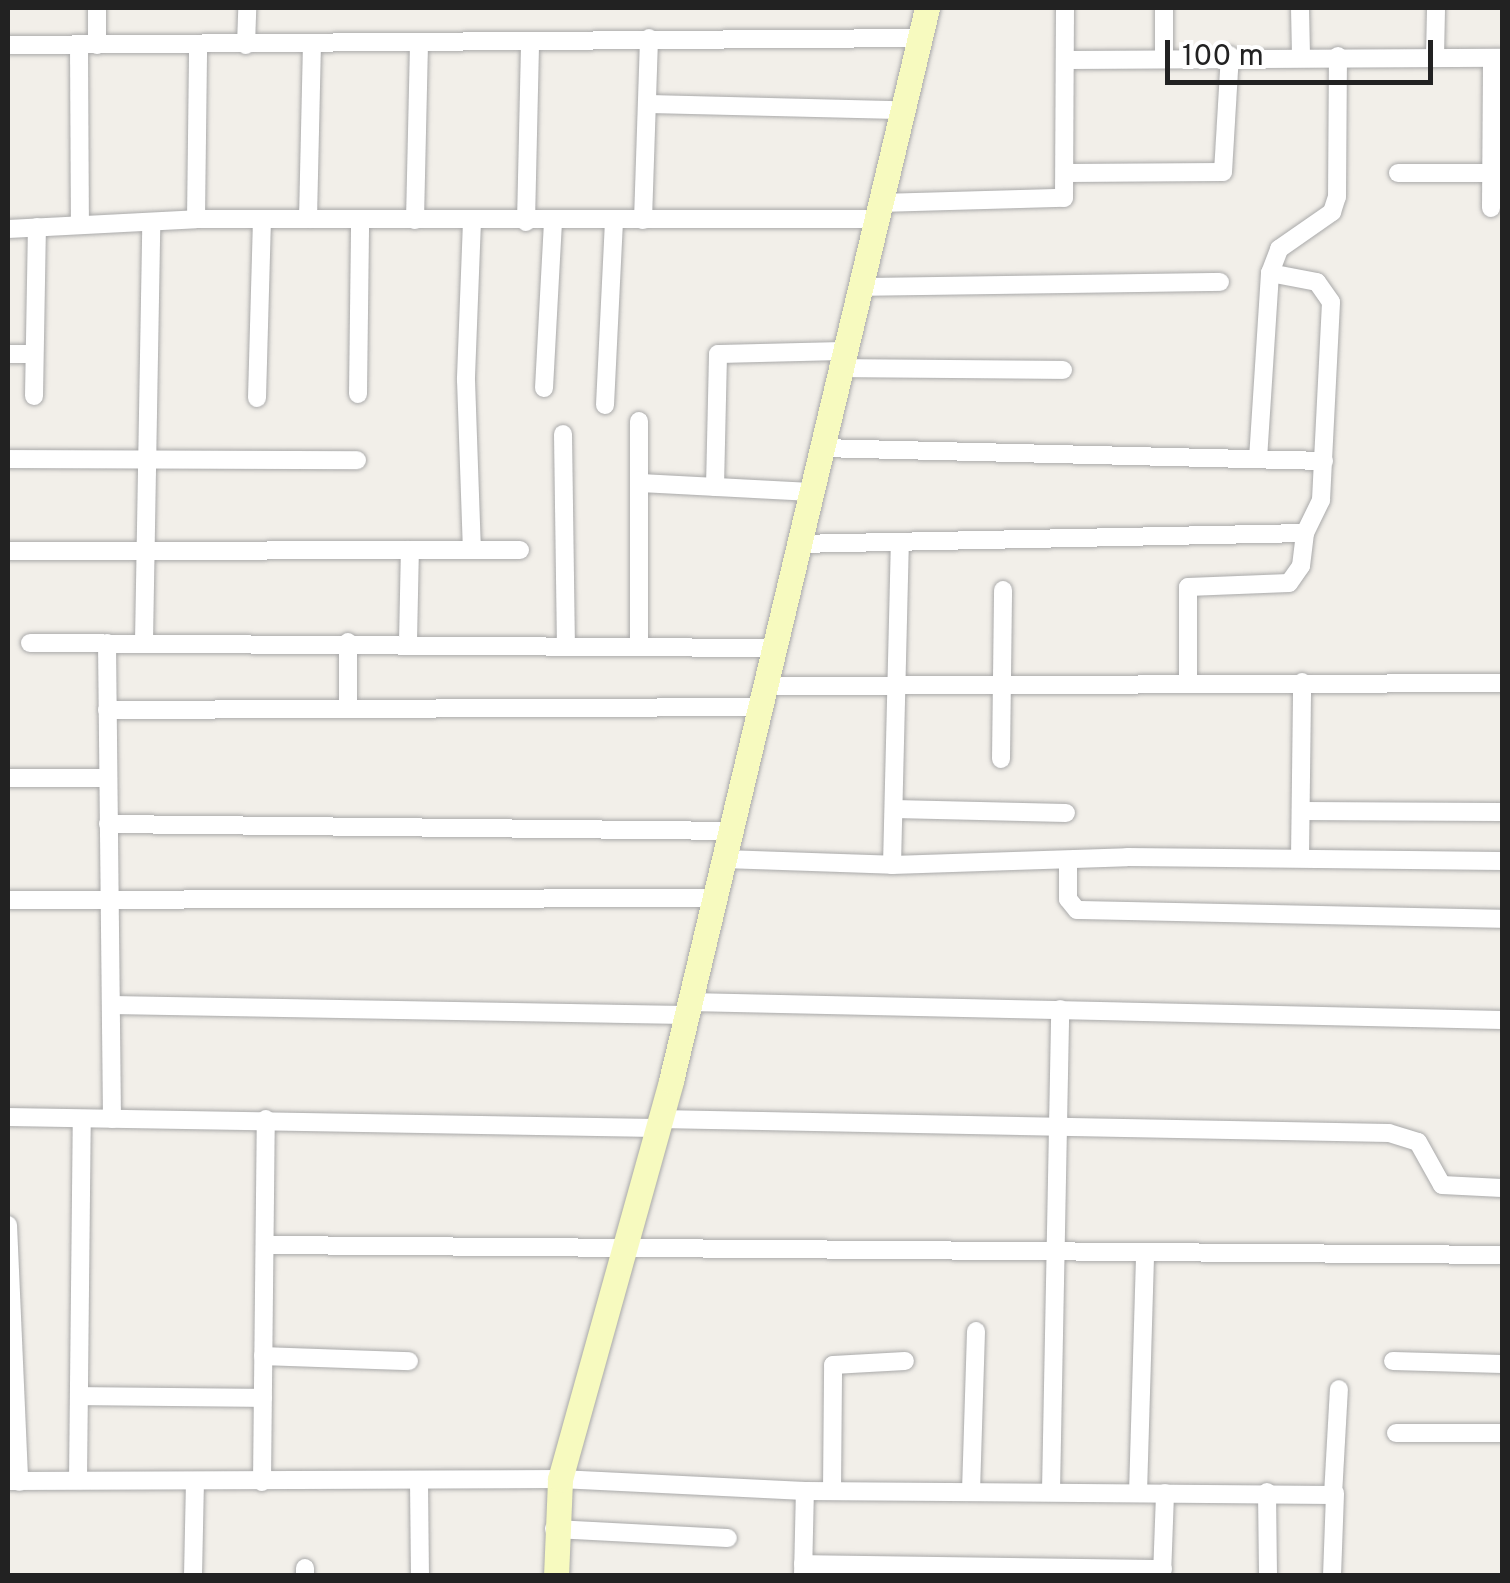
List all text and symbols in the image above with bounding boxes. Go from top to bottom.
scale bar [1170,20,1438,82]
text: 100 m [1182,39,1264,76]

